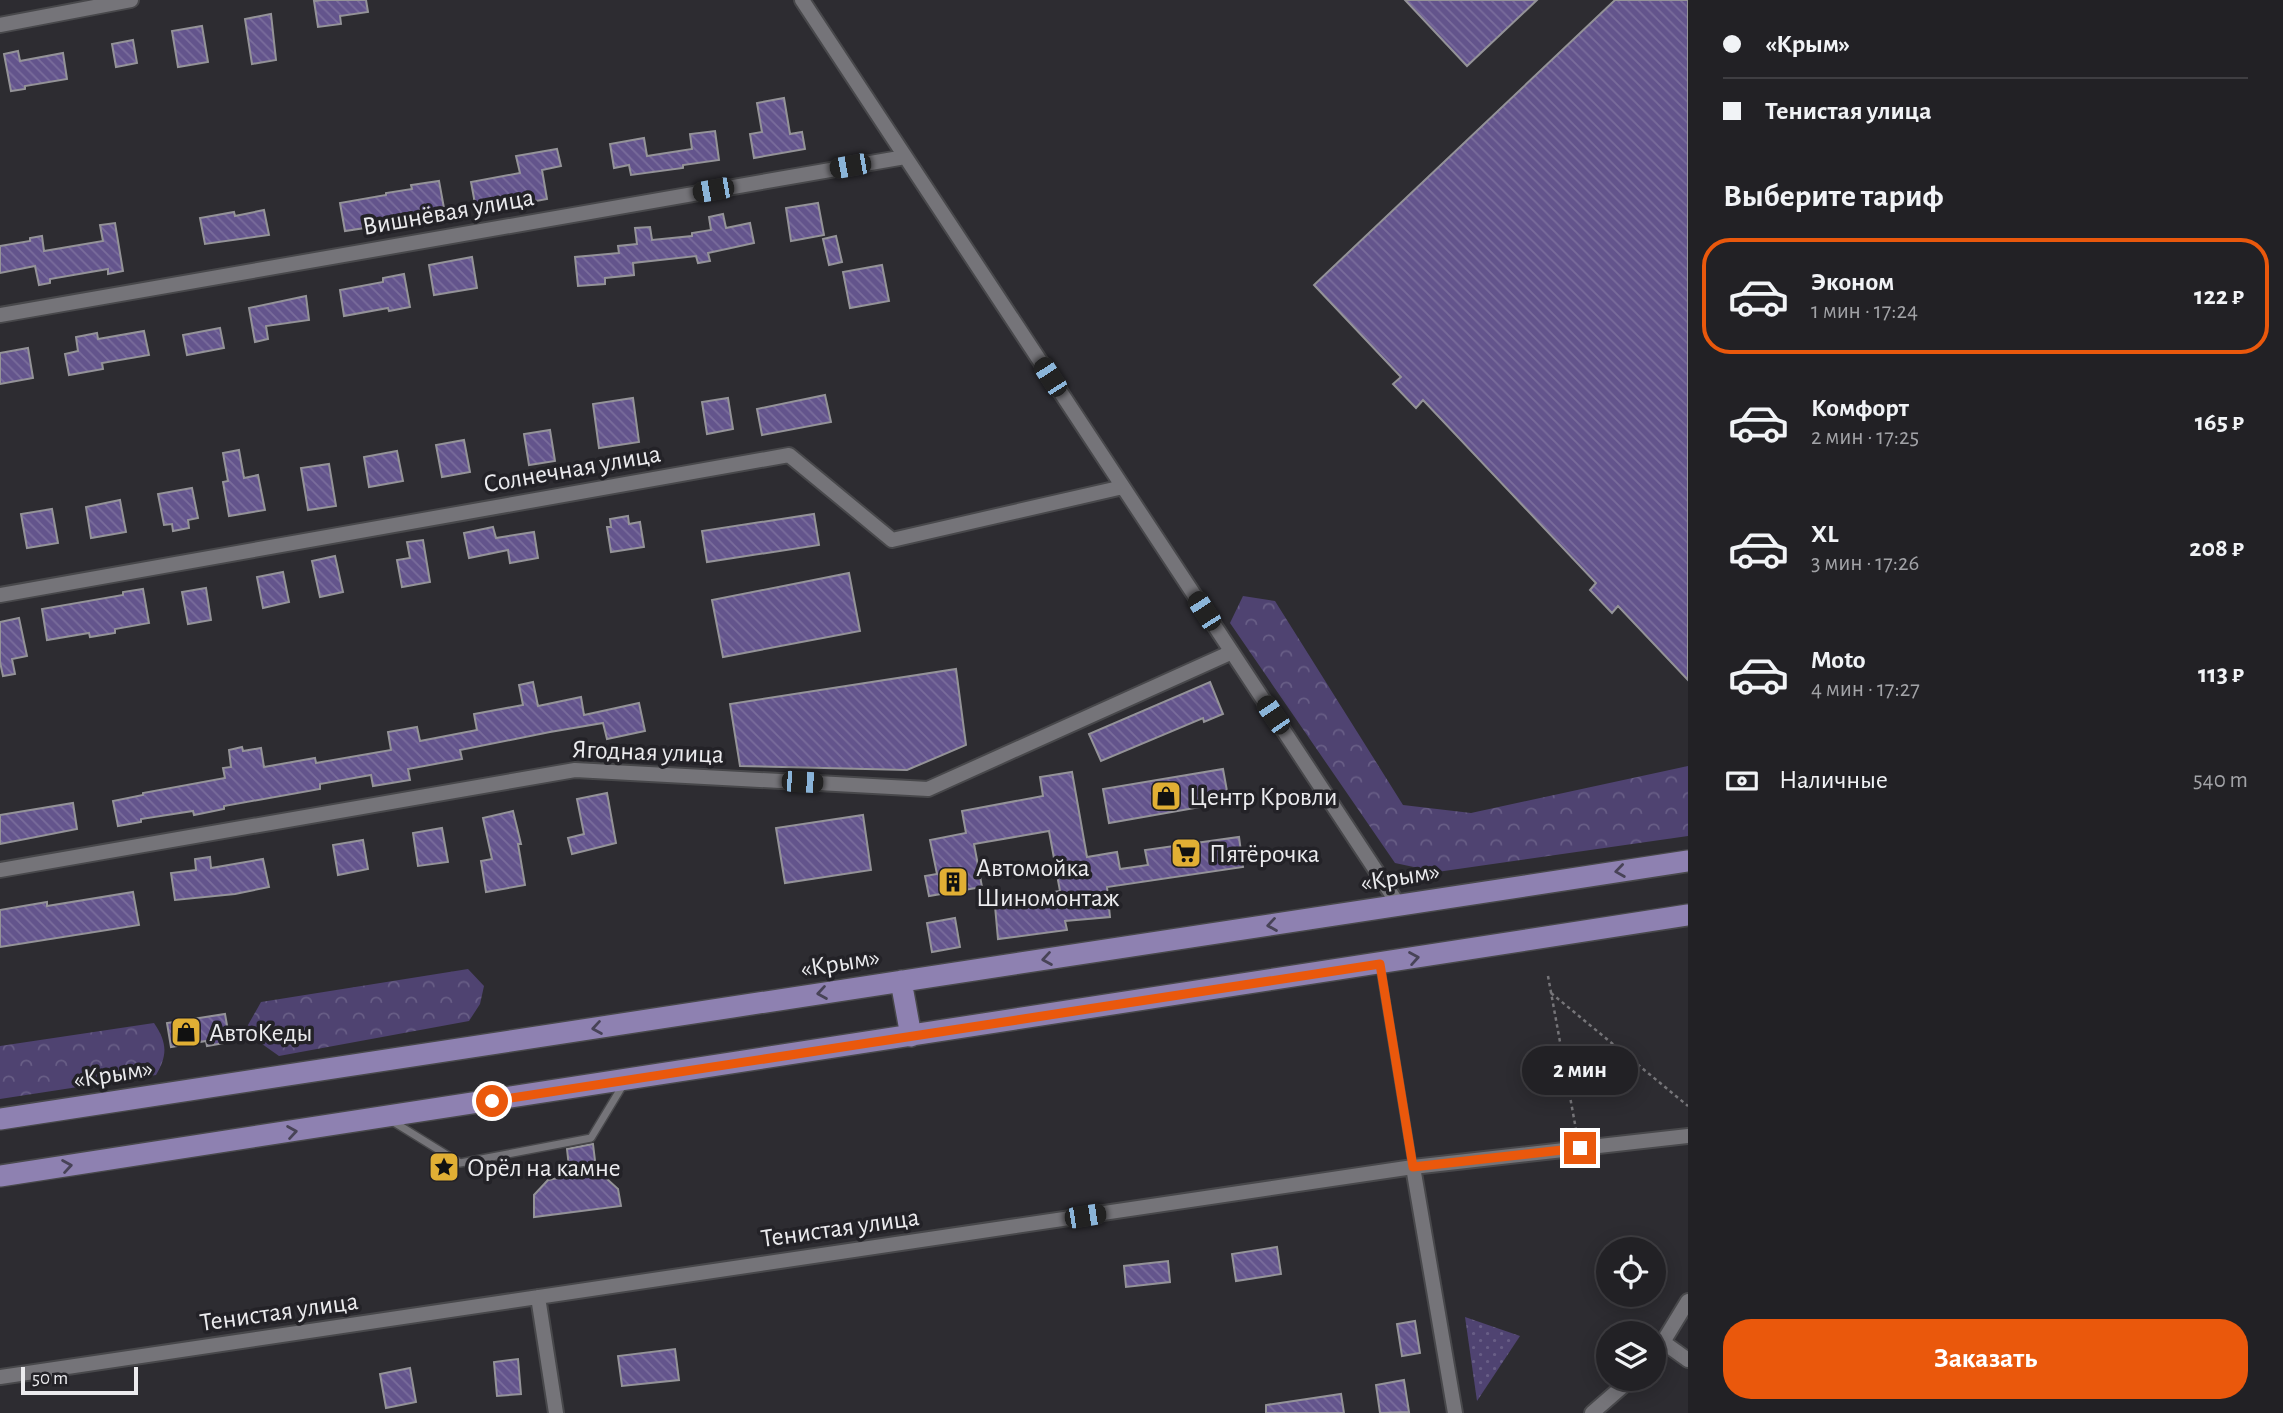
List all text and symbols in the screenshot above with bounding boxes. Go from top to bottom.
text: «Крым» [1765,31,1850,57]
text: Тенистая улица [1765,98,1931,124]
car [828,152,873,180]
car [691,176,736,204]
text: Выберите тариф [1723,180,1944,212]
street label: Вишнёвая улица [360,184,536,240]
icon: car [1727,265,1790,328]
text: Эконом [1811,269,1894,295]
text: 122 ₽ [2194,283,2244,309]
text: 1 мин · 17:24 [1811,300,1918,323]
car [1030,354,1071,400]
icon: car [1727,391,1790,454]
text: Комфорт [1811,395,1909,421]
text: 165 ₽ [2195,409,2244,435]
text: 2 мин · 17:25 [1811,426,1919,449]
street label: Солнечная улица [481,441,663,497]
icon: car [1727,517,1790,580]
text: XL [1811,521,1838,547]
text: 208 ₽ [2189,535,2244,561]
text: 3 мин · 17:26 [1811,552,1919,575]
car [1184,588,1225,634]
icon: car [1727,643,1790,706]
text: Moto [1811,647,1866,673]
text: 113 ₽ [2198,661,2244,687]
text: 4 мин · 17:27 [1811,678,1920,701]
car [1253,692,1294,738]
street label: Ягодная улица [572,736,725,768]
icon: cash [1723,762,1761,800]
text: Наличные [1779,767,1888,793]
text: 540 m [2193,769,2248,792]
car [781,770,824,794]
shop icon: Центр Кровли [1149,779,1183,813]
place label: Центр Кровли [1189,784,1338,810]
supermarket icon: Пятёрочка [1169,836,1203,870]
place label: Пятёрочка [1209,841,1320,867]
place label: Автомойка Шиномонтаж [976,855,1120,911]
street label: «Крым» [1359,858,1442,896]
one-way arrow [1615,863,1626,878]
building icon: Автомойка Шиномонтаж [936,865,970,899]
one-way arrow [1266,917,1278,932]
street label: «Крым» [799,944,882,982]
one-way arrow [1041,951,1053,966]
one-way arrow [1408,951,1420,966]
one-way arrow [816,986,828,1001]
shop icon: АвтоКеды [169,1015,203,1049]
place label: АвтоКеды [209,1020,313,1046]
one-way arrow [591,1020,603,1035]
callout: 2 мин [1522,1046,1638,1096]
street label: «Крым» [72,1055,155,1093]
text: 2 мин [1553,1059,1607,1082]
route start [476,1085,508,1117]
one-way arrow [286,1124,298,1139]
route end [1564,1132,1596,1164]
place icon: Орёл на камне [427,1150,461,1184]
place label: Орёл на камне [467,1155,621,1181]
one-way arrow [62,1159,73,1174]
car [1063,1202,1108,1230]
street label: Тенистая улица [759,1204,921,1252]
map controls [1596,1237,1666,1391]
button: locate [1596,1237,1666,1307]
street label: Тенистая улица [198,1288,360,1336]
button: Заказать [1723,1319,2248,1399]
button: layers [1596,1321,1666,1391]
scale bar [21,1364,138,1396]
text: 50 m [32,1369,68,1388]

